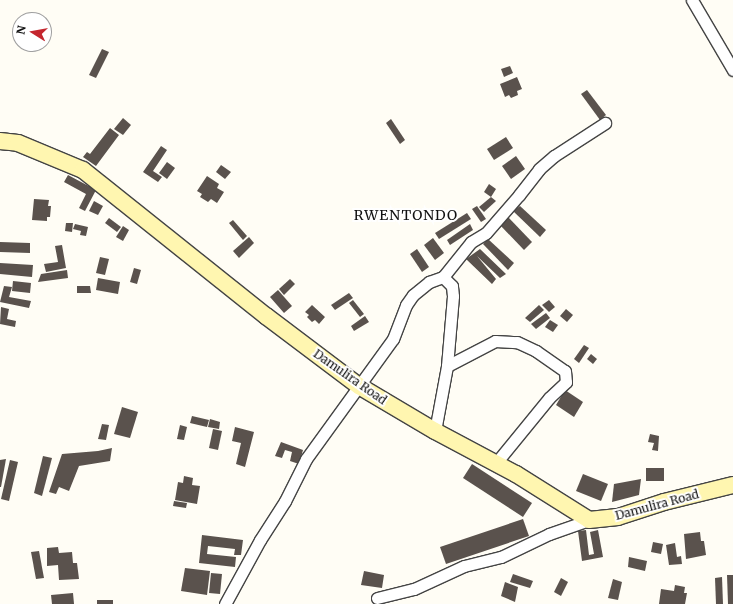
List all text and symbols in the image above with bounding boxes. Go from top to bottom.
north arrow [12,12,52,52]
text: N [13,24,29,36]
district label: RWENTONDO [354,207,458,223]
street label: Damulira Road [311,346,389,408]
street label: Damulira Road [614,487,700,523]

